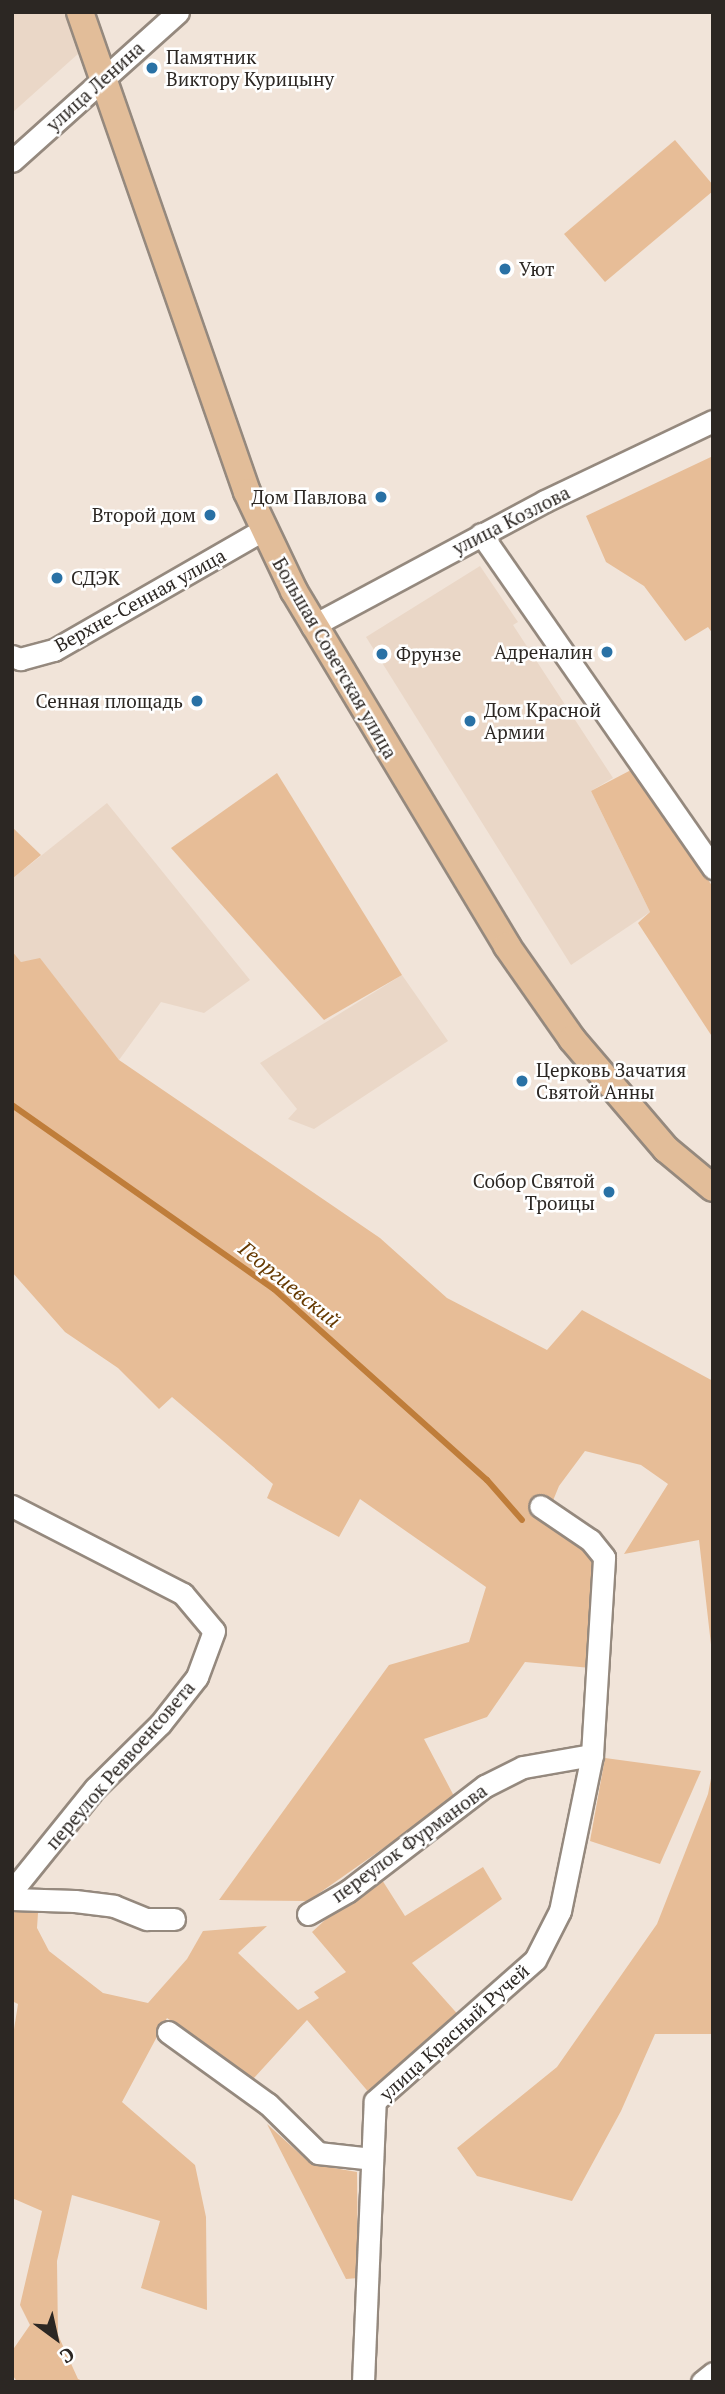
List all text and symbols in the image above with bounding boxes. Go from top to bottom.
street label: улица Ленина [41,36,149,136]
place label: Памятник Виктору Курицыну [166,46,334,90]
marker: Памятник Виктору Курицыну [144,60,160,76]
place label: Уют [519,258,554,280]
marker: Уют [497,261,513,277]
street label: улица Козлова [449,481,573,559]
place label: Дом Павлова [251,486,367,508]
marker: Дом Павлова [373,489,389,505]
place label: Второй дом [92,504,196,526]
marker: Второй дом [202,507,218,523]
street label: Верхне-Сенная улица [50,543,230,657]
street label: Большая Советская улица [268,553,402,763]
place label: СДЭК [71,567,120,589]
marker: СДЭК [49,570,65,586]
place label: Адреналин [494,641,593,663]
place label: Фрунзе [396,643,461,665]
marker: Адреналин [599,644,615,660]
marker: Фрунзе [374,646,390,662]
place label: Сенная площадь [36,690,183,712]
marker: Сенная площадь [189,693,205,709]
place label: Дом Красной Армии [484,699,601,743]
marker: Дом Красной Армии [462,713,478,729]
place label: Церковь Зачатия Святой Анны [536,1059,687,1103]
marker: Церковь Зачатия Святой Анны [514,1073,530,1089]
place label: Собор Святой Троицы [473,1170,595,1214]
marker: Собор Святой Троицы [601,1184,617,1200]
water label: Георгиевский [234,1235,346,1333]
street label: переулок Реввоенсовета [41,1676,199,1854]
street label: переулок Фурманова [327,1779,491,1907]
street label: улица Красный Ручей [375,1959,533,2105]
north arrow [21,2303,91,2373]
text: С [56,2342,80,2370]

